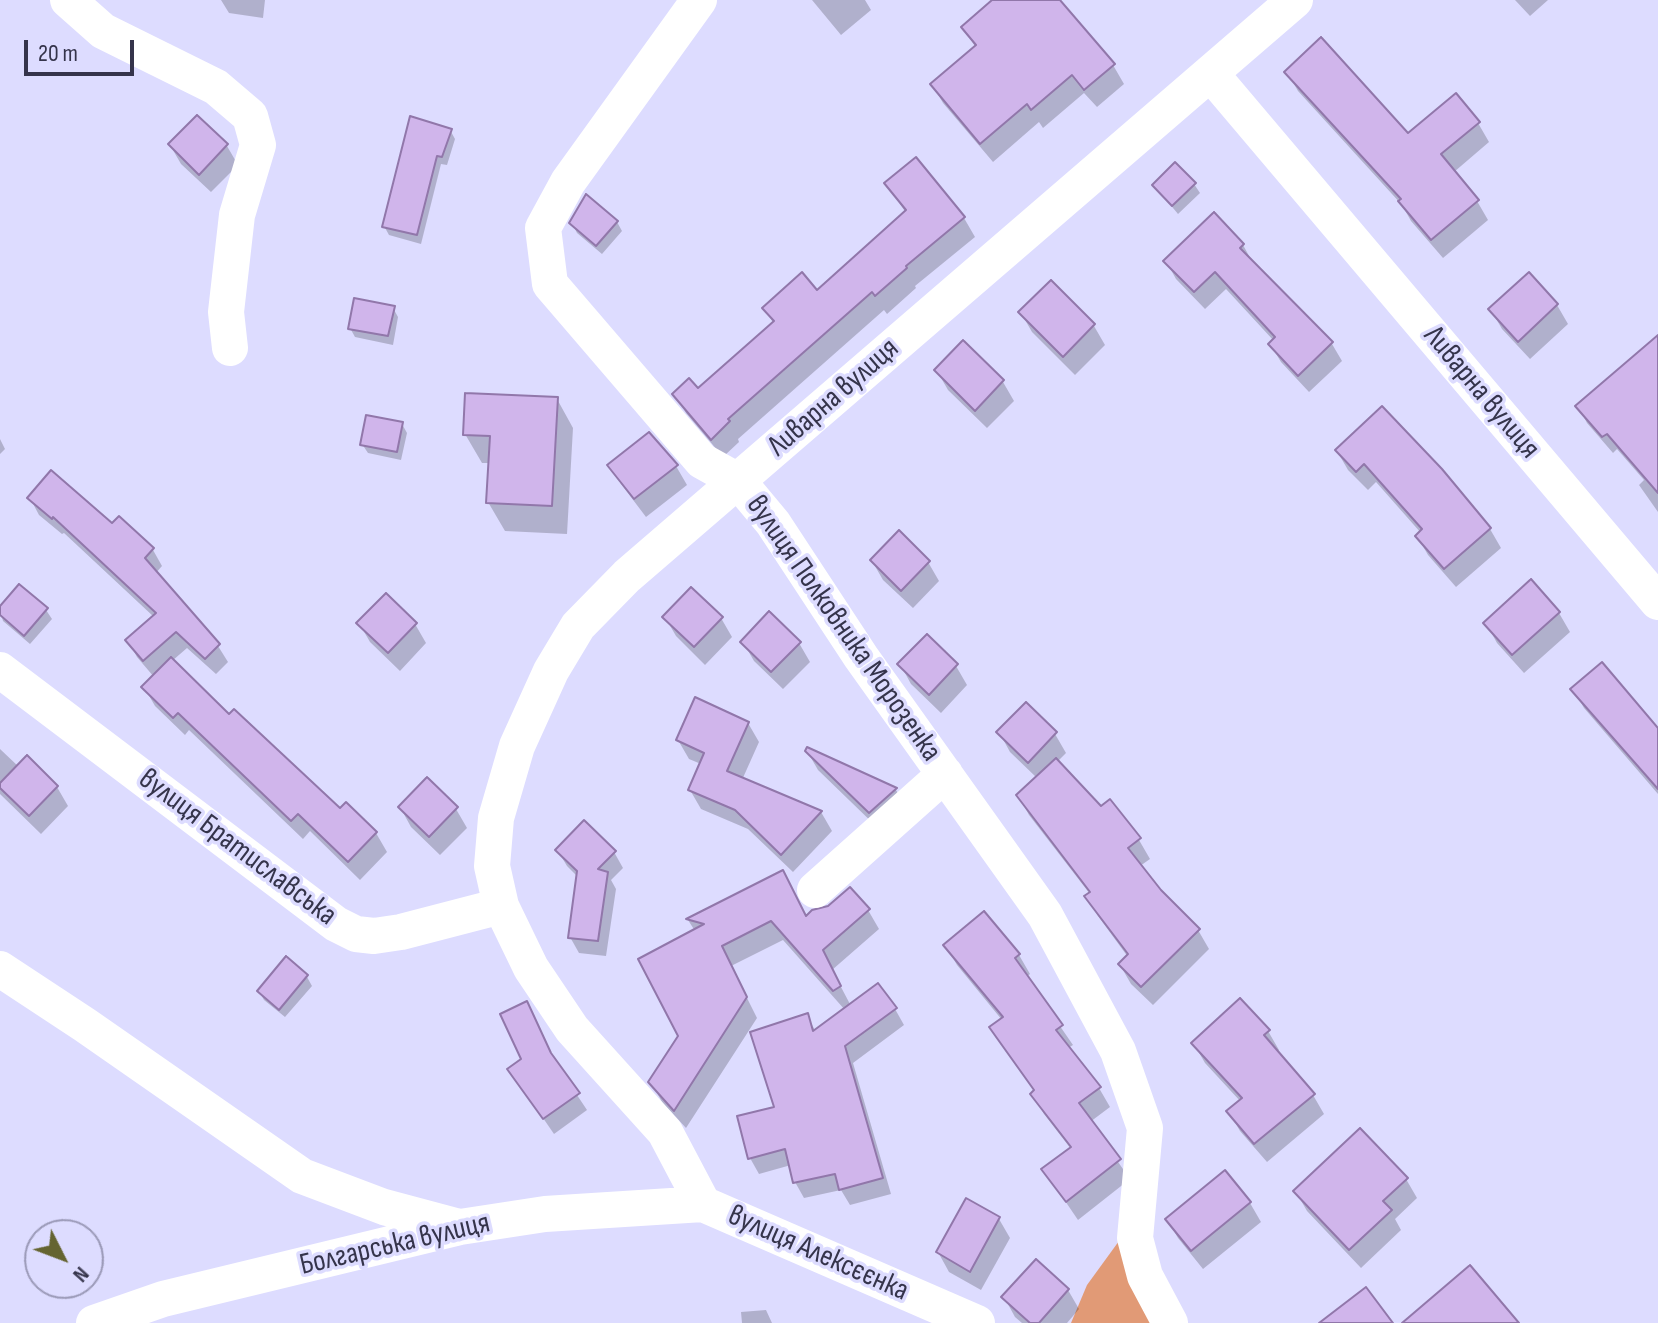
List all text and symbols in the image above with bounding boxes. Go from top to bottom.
scale bar [28,24,138,74]
text: 20 m [38,39,78,68]
street label: Ливарна вулиця [1415,319,1547,467]
street label: Ливарна вулиця [761,331,907,465]
street label: вулиця Полковника Морозенка [738,489,948,769]
street label: вулиця Братиславська [131,762,343,934]
street label: вулиця Алексєєнка [722,1198,914,1310]
street label: Болгарська вулиця [296,1206,494,1284]
north arrow [24,1219,104,1299]
text: N [67,1261,95,1287]

